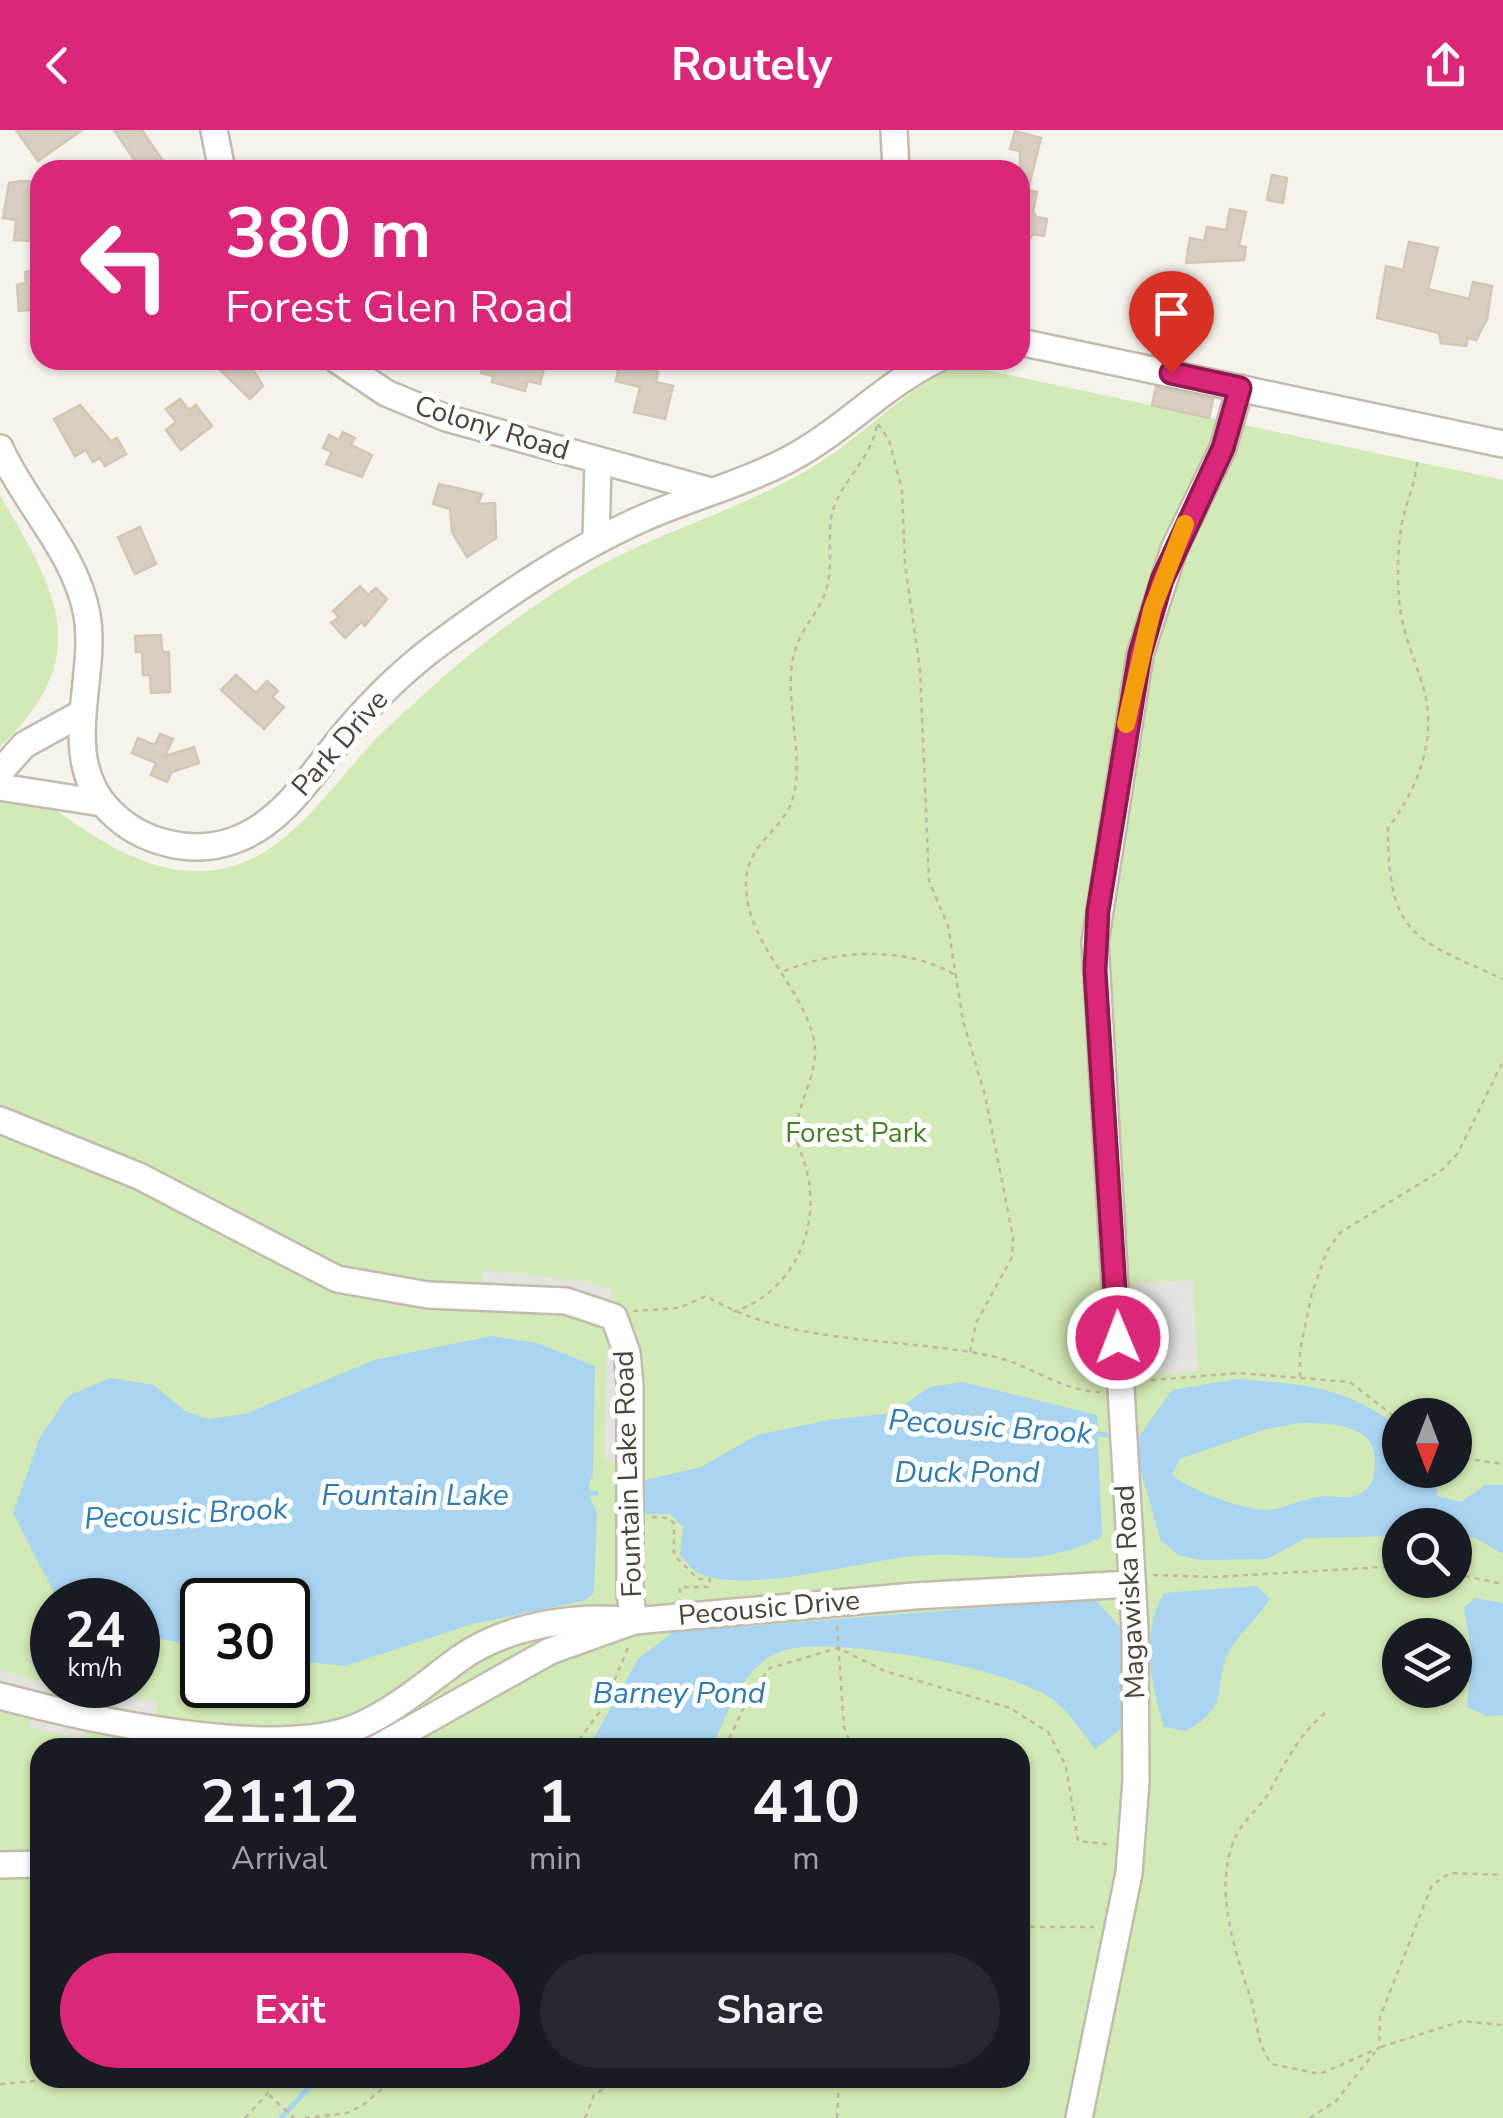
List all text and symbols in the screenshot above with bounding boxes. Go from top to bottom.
text: Routely [671,35,832,96]
icon: back [30,38,85,93]
icon: share [1418,38,1473,93]
text: 380 m [225,186,431,282]
icon: left [60,200,190,330]
pin [1129,271,1214,374]
text: Forest Glen Road [225,277,574,338]
icon: arrive [1144,286,1199,341]
street label: Colony Road [410,386,574,470]
street label: Park Drive [283,682,397,804]
park label: Forest Park [785,1114,928,1152]
position arrow [1066,1286,1170,1390]
street label: Fountain Lake Road [605,1350,651,1598]
north arrow [1382,1398,1472,1488]
map controls [1382,1398,1472,1708]
water label: Pecousic Brook [887,1399,1094,1455]
water label: Duck Pond [894,1452,1040,1493]
water label: Fountain Lake [321,1475,509,1516]
street label: Magawiska Road [1105,1484,1155,1700]
water label: Pecousic Brook [83,1488,290,1540]
button: search [1382,1508,1472,1598]
speed limit sign: 30 [180,1578,310,1708]
street label: Pecousic Drive [676,1581,862,1635]
text: 24 [65,1596,125,1665]
button: layers [1382,1618,1472,1708]
text: km/h [67,1651,123,1685]
water label: Barney Pond [593,1673,766,1714]
text: 21:12 [200,1761,359,1843]
text: 1 [537,1761,573,1843]
text: 410 [752,1761,860,1843]
text: Arrival [231,1837,328,1880]
text: min [529,1837,582,1880]
text: m [792,1837,820,1880]
button: Exit [60,1953,520,2068]
button: Share [540,1953,1000,2068]

